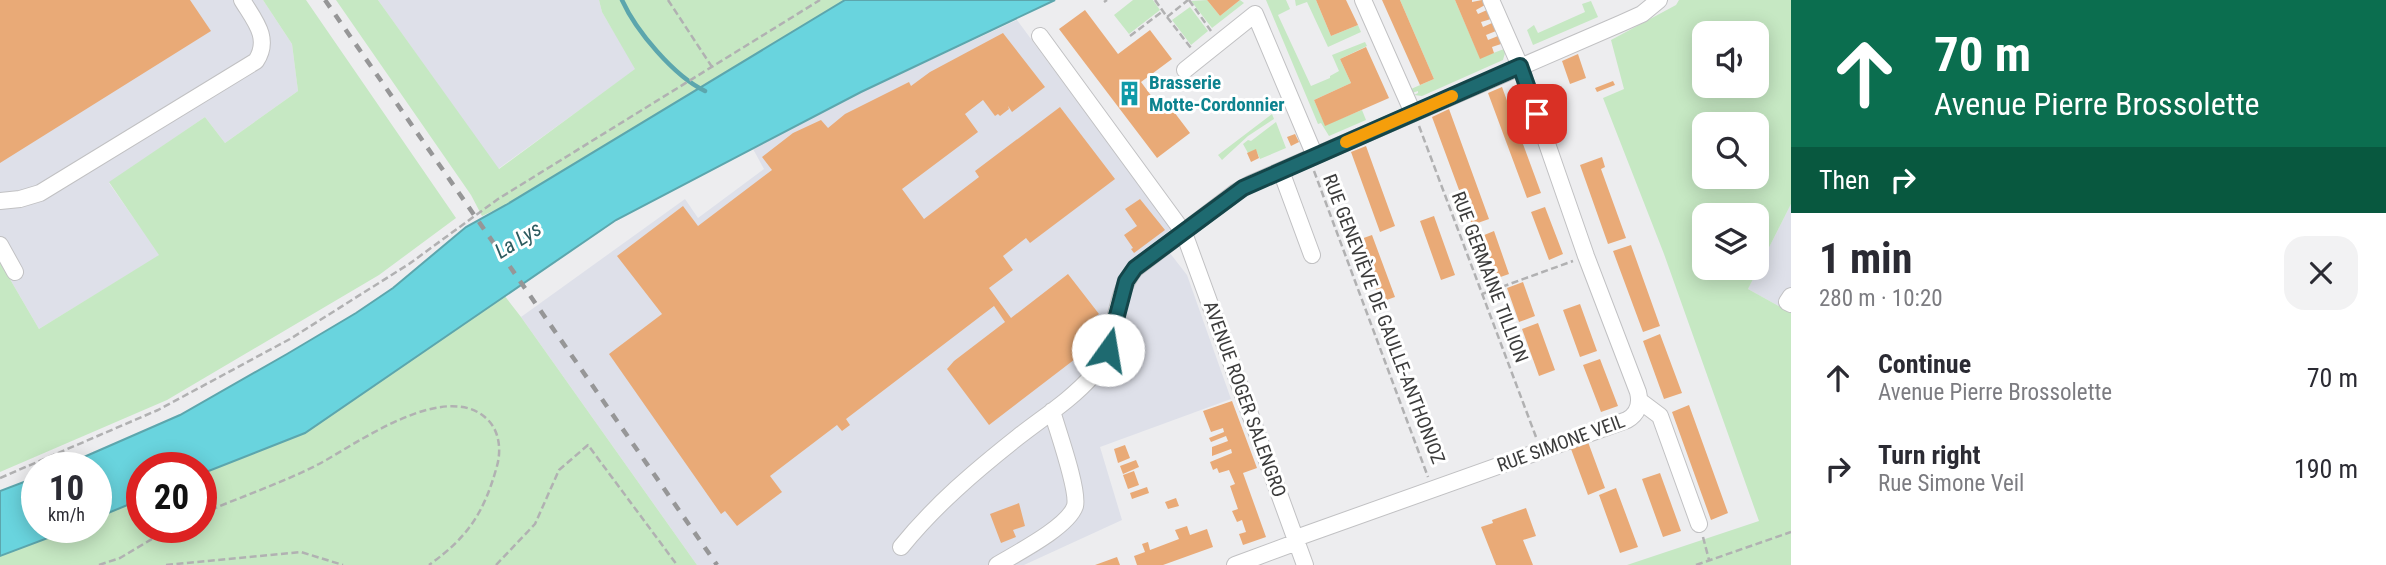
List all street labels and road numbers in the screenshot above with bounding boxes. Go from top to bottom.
street label: RUE GENEVIÈVE DE GAULLE-ANTHONIOZ [1318,171,1450,467]
street label: RUE GERMAINE TILLION [1447,188,1533,366]
street label: AVENUE ROGER SALENGRO [1199,298,1291,500]
street label: RUE SIMONE VEIL [1494,409,1628,477]

